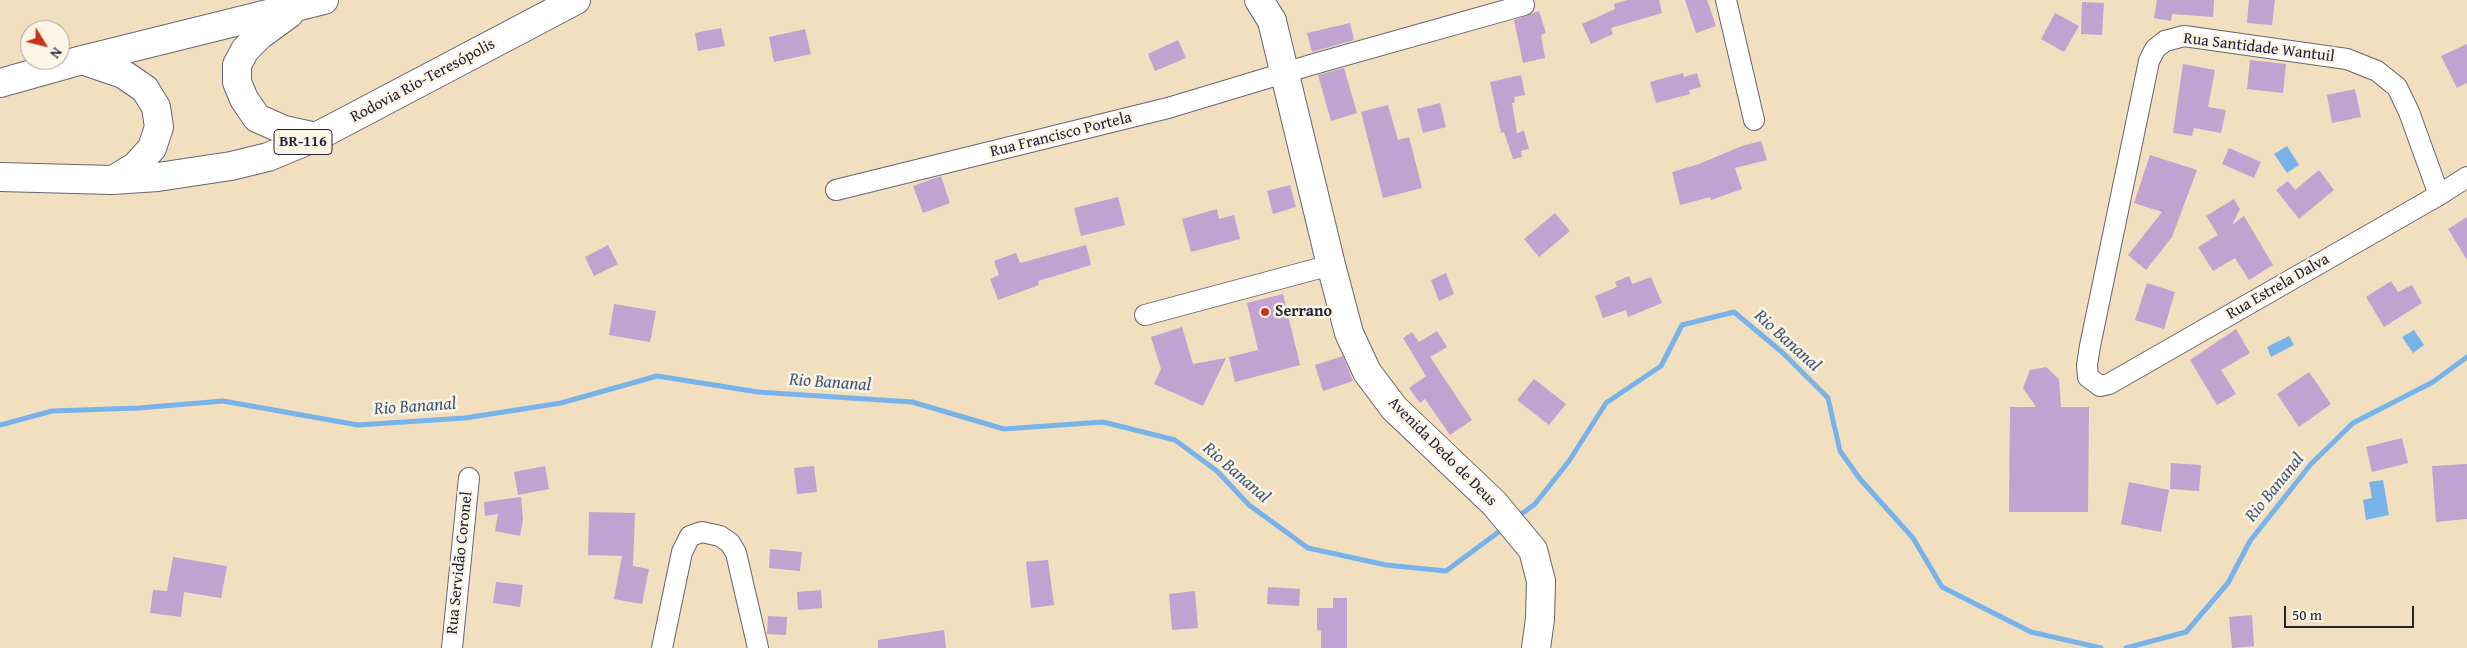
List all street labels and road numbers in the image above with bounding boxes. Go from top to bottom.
street label: Rua Santidade Wantuil [2182,29,2336,67]
street label: Rodovia Rio-Teresópolis [347,35,499,127]
street label: Rua Francisco Portela [988,108,1134,162]
road number: BR-116 [274,130,332,154]
street label: Rua Estrela Dalva [2223,250,2333,324]
street label: Avenida Dedo de Deus [1383,393,1501,511]
street label: Rua Servidão Coronel [443,491,477,635]

